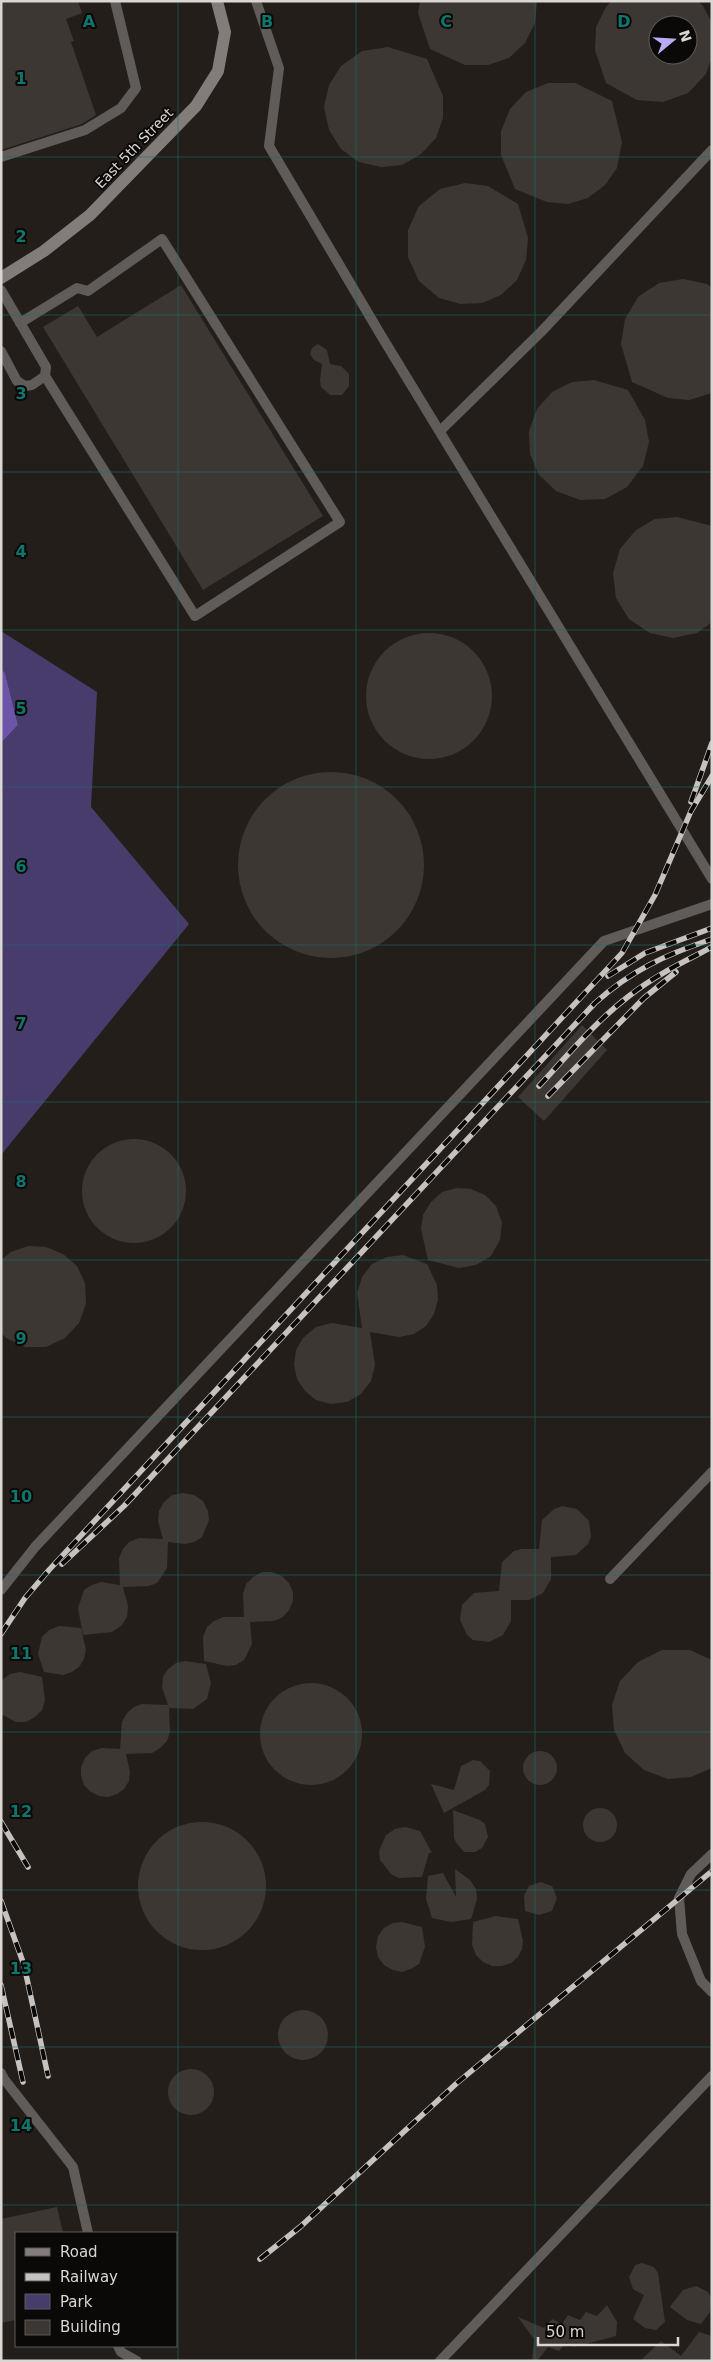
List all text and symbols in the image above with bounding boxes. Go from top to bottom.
text: A [83,12,96,31]
text: B [261,12,273,31]
text: C [440,12,452,31]
text: D [617,12,631,31]
north arrow [648,15,698,65]
text: N [676,28,695,44]
text: 1 [15,69,27,88]
street label: East 5th Street [92,104,177,191]
text: 2 [15,227,27,246]
text: 3 [15,384,27,403]
text: 4 [15,542,27,561]
text: 5 [15,699,27,718]
text: 6 [15,857,27,876]
text: 7 [15,1014,27,1033]
text: 8 [15,1172,27,1191]
text: 9 [15,1329,27,1348]
text: 10 [10,1487,32,1506]
text: 11 [10,1644,32,1663]
text: 12 [10,1802,32,1821]
text: 13 [10,1959,32,1978]
text: 14 [10,2116,32,2135]
legend [15,2232,178,2347]
text: Road [60,2243,98,2261]
text: Railway [60,2268,118,2286]
text: Park [60,2293,93,2311]
scale bar [538,2314,678,2346]
text: Building [60,2318,121,2336]
text: 50 m [546,2323,584,2341]

